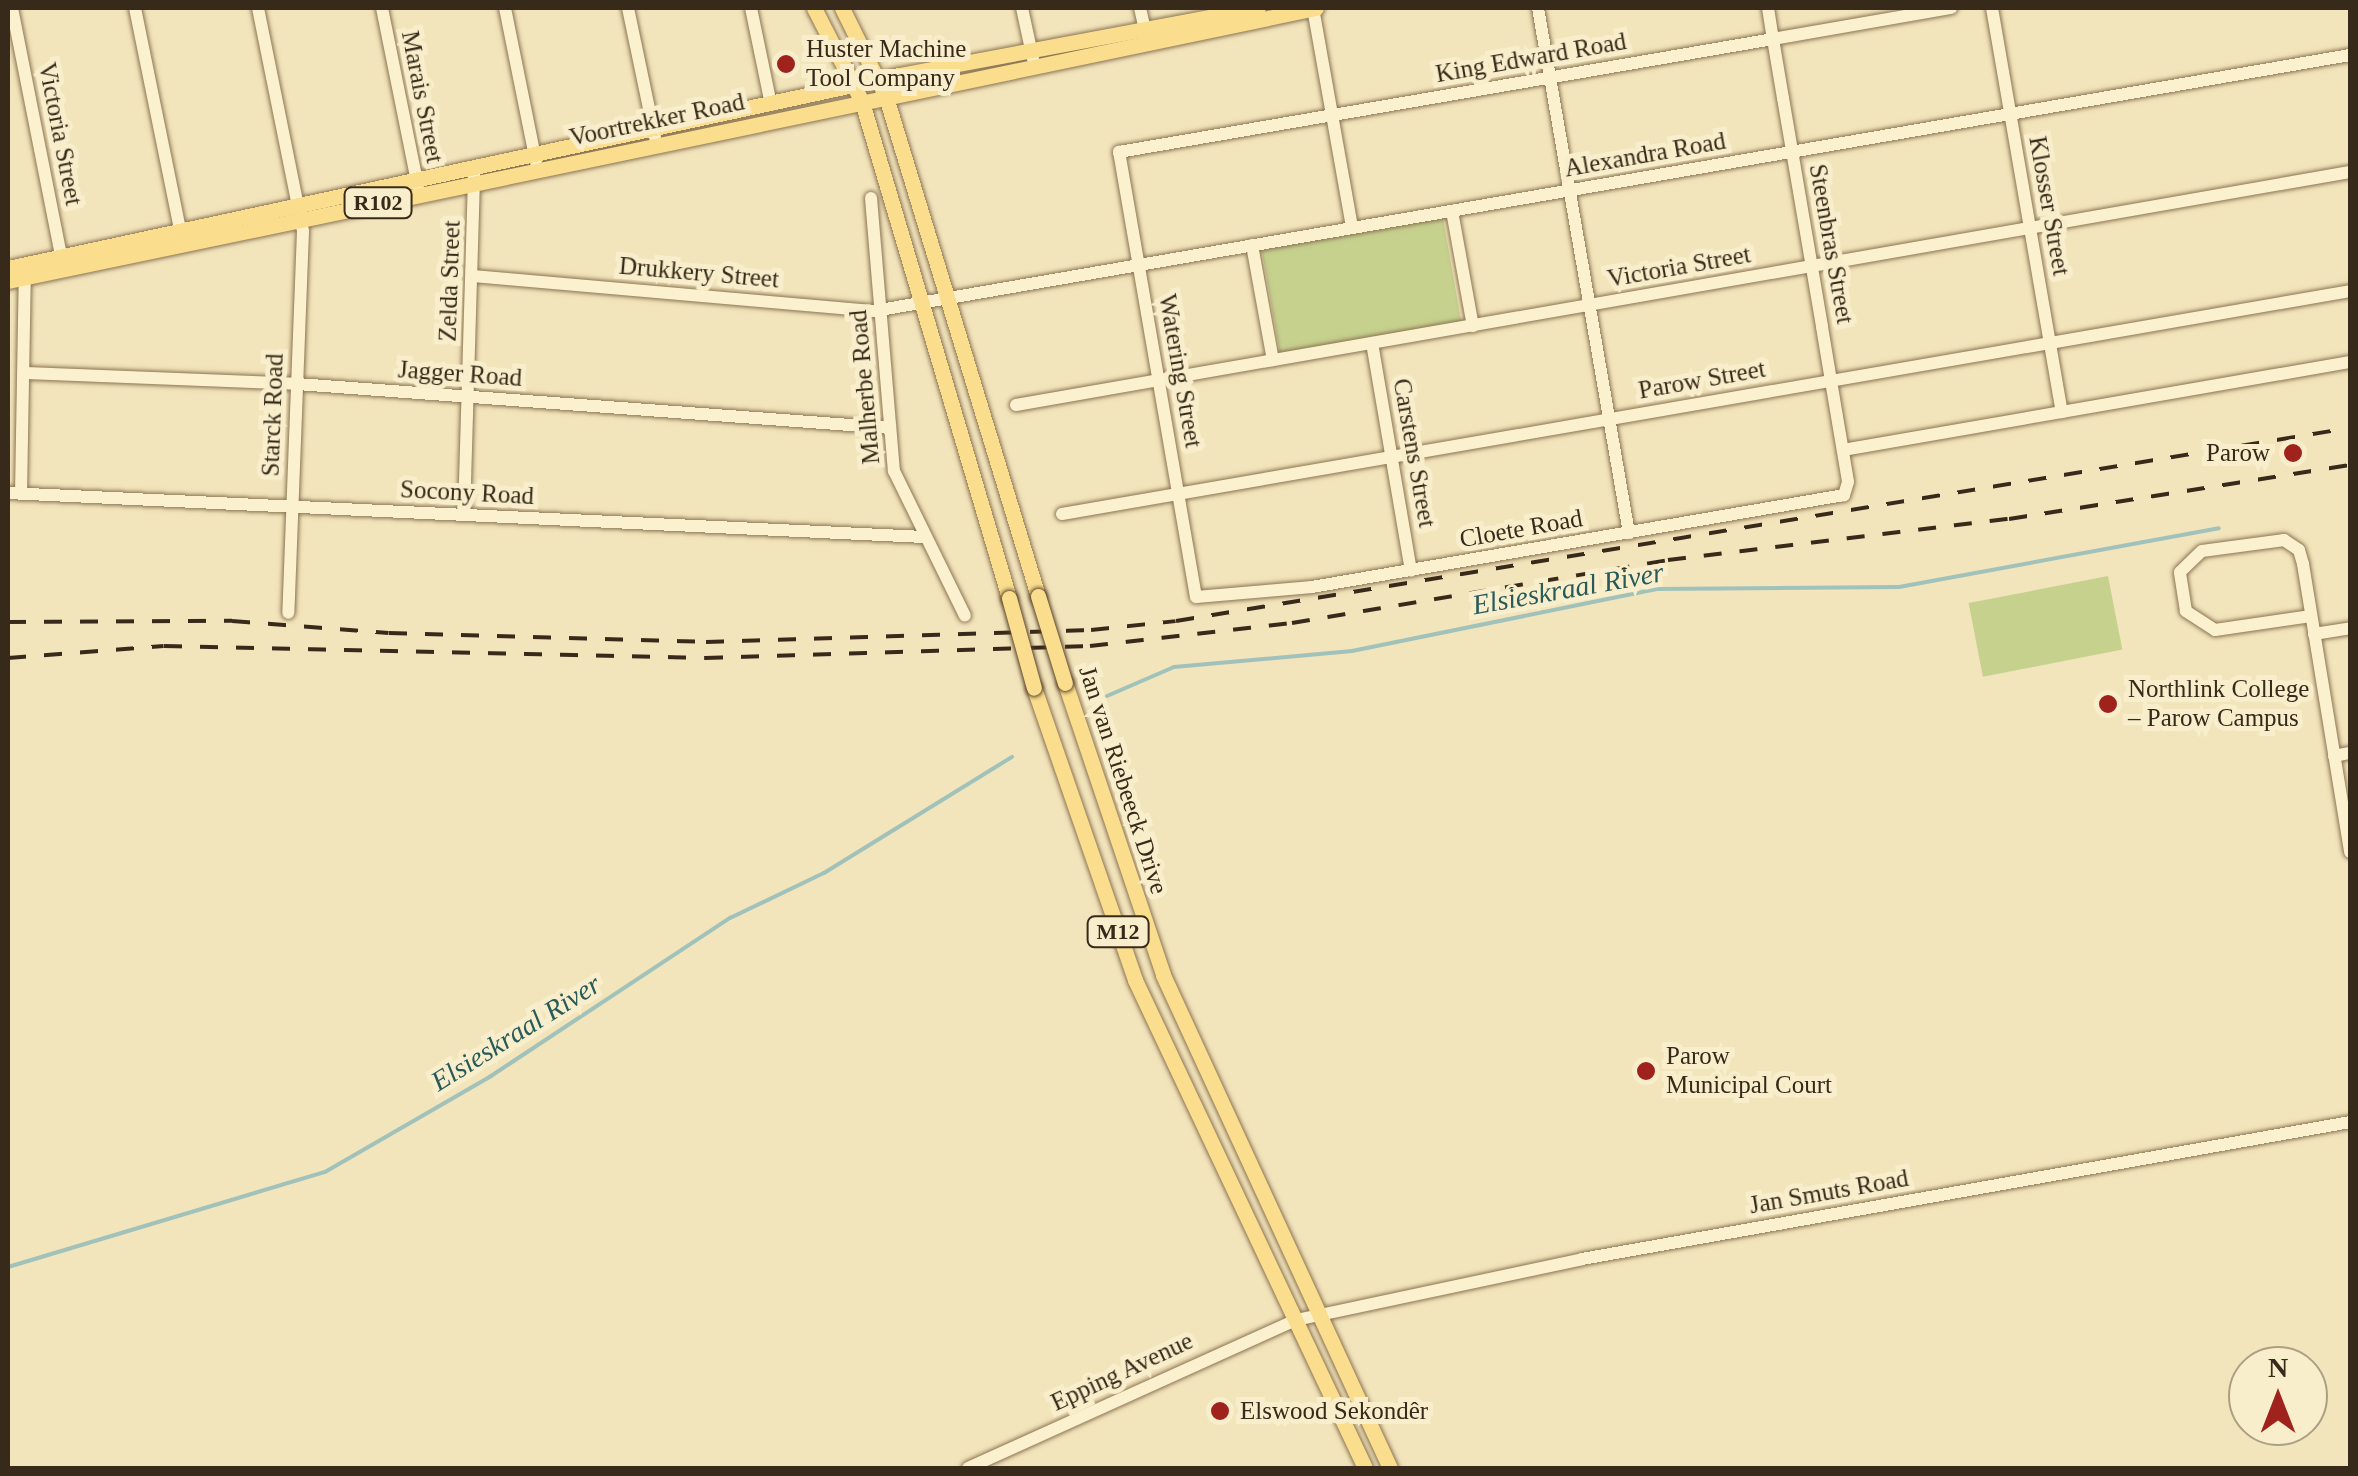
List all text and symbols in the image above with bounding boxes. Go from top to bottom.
street label: King Edward Road [1433,26,1629,90]
street label: Marais Street [394,28,450,166]
place label: Huster Machine Tool Company [806,35,966,94]
marker: Huster Machine Tool Company [775,53,797,75]
street label: Victoria Street [31,60,89,208]
street label: Voortrekker Road [567,87,747,153]
street label: Alexandra Road [1562,126,1728,184]
street label: Klosser Street [2022,134,2076,278]
street label: Steenbras Street [1802,162,1860,326]
road number: R102 [343,186,413,220]
street label: Zelda Street [433,220,467,342]
street label: Victoria Street [1605,240,1753,294]
street label: Drukkery Street [618,251,780,295]
street label: Watering Street [1152,292,1208,450]
street label: Malherbe Road [843,309,887,465]
street label: Starck Road [256,353,290,477]
street label: Parow Street [1636,354,1768,406]
street label: Jagger Road [397,355,523,393]
street label: Carstens Street [1386,376,1442,530]
place label: Parow [2206,438,2270,468]
marker: Parow [2280,440,2306,466]
street label: Socony Road [399,475,535,511]
street label: Cloete Road [1457,503,1585,555]
water label: Elsieskraal River [1470,556,1666,622]
street label: Jan van Riebeeck Drive [1072,662,1174,898]
place label: Northlink College – Parow Campus [2128,675,2309,734]
marker: Northlink College – Parow Campus [2097,693,2119,715]
road number: M12 [1086,915,1150,949]
water label: Elsieskraal River [425,967,607,1099]
place label: Parow Municipal Court [1666,1042,1832,1101]
marker: Parow Municipal Court [1635,1060,1657,1082]
street label: Jan Smuts Road [1747,1163,1911,1221]
street label: Epping Avenue [1046,1326,1198,1418]
north arrow [2228,1346,2328,1446]
text: N [2268,1352,2288,1383]
place label: Elswood Sekondêr [1240,1396,1428,1426]
marker: Elswood Sekondêr [1209,1400,1231,1422]

